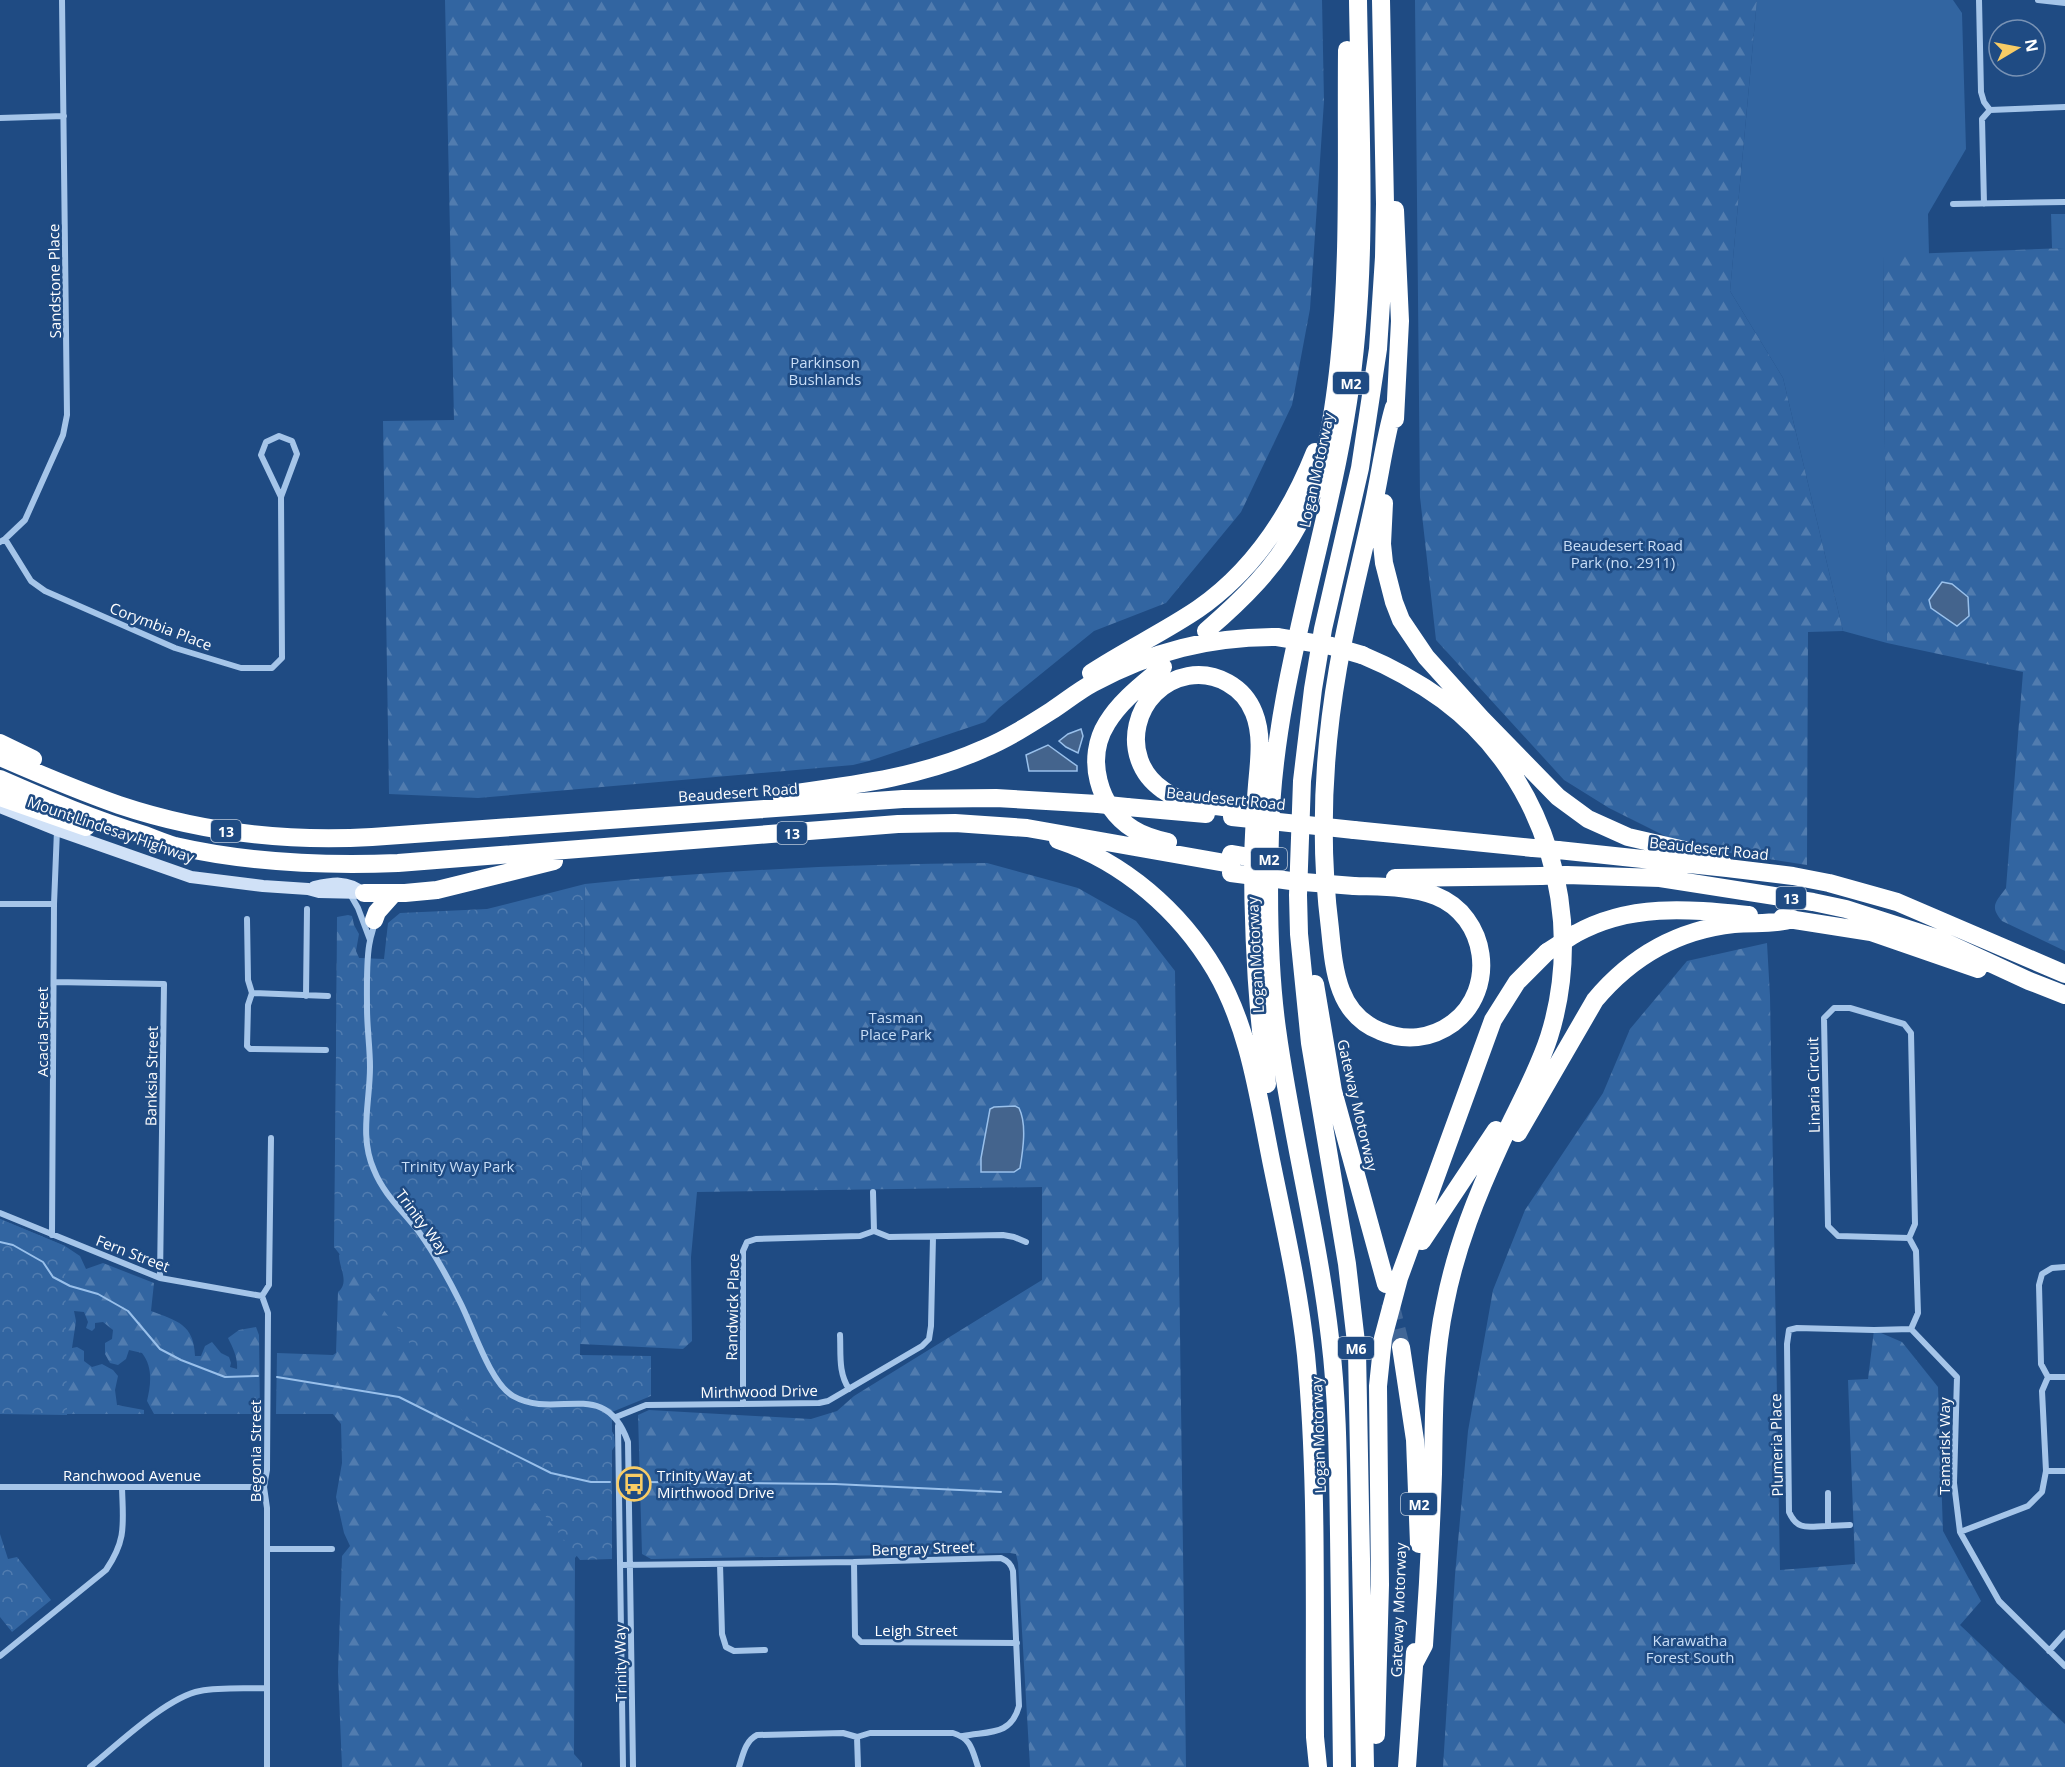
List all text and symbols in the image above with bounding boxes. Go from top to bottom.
north arrow [1987,18,2047,78]
text: N [2020,37,2044,54]
street label: Sandstone Place [43,223,65,339]
park label: Parkinson Bushlands [789,352,861,389]
road number: M2 [1333,372,1369,394]
street label: Logan Motorway [1294,410,1338,529]
park label: Beaudesert Road Park (no. 2911) [1563,535,1683,572]
street label: Corymbia Place [107,597,215,655]
street label: Beaudesert Road [677,778,799,806]
street label: Beaudesert Road [1165,782,1287,814]
street label: Mount Lindesay Highway [25,791,198,867]
road number: 13 [211,820,241,842]
road number: 13 [777,822,807,844]
street label: Beaudesert Road [1648,832,1770,864]
road number: M2 [1251,848,1287,870]
road number: 13 [1776,887,1806,909]
street label: Logan Motorway [1242,896,1268,1014]
street label: Acacia Street [32,987,52,1077]
park label: Tasman Place Park [860,1007,932,1044]
street label: Banksia Street [140,1026,162,1126]
street label: Gateway Motorway [1333,1037,1383,1173]
street label: Linaria Circuit [1802,1037,1824,1133]
park label: Trinity Way Park [402,1156,515,1176]
street label: Trinity Way [392,1185,455,1259]
street label: Fern Street [93,1230,173,1276]
street label: Randwick Place [721,1253,743,1361]
road number: M6 [1338,1337,1374,1359]
street label: Logan Motorway [1306,1376,1330,1494]
street label: Mirthwood Drive [700,1380,818,1402]
street label: Plumeria Place [1765,1393,1787,1497]
street label: Tamarisk Way [1934,1397,1954,1495]
street label: Begonia Street [245,1400,265,1502]
street label: Ranchwood Avenue [63,1465,201,1485]
place label: Trinity Way at Mirthwood Drive [657,1465,774,1502]
bus stop icon: Trinity Way at Mirthwood Drive [616,1466,652,1502]
road number: M2 [1401,1493,1437,1515]
street label: Bengray Street [871,1536,975,1560]
street label: Gateway Motorway [1386,1542,1410,1678]
street label: Leigh Street [874,1620,958,1640]
street label: Trinity Way [609,1624,631,1702]
park label: Karawatha Forest South [1646,1630,1734,1667]

